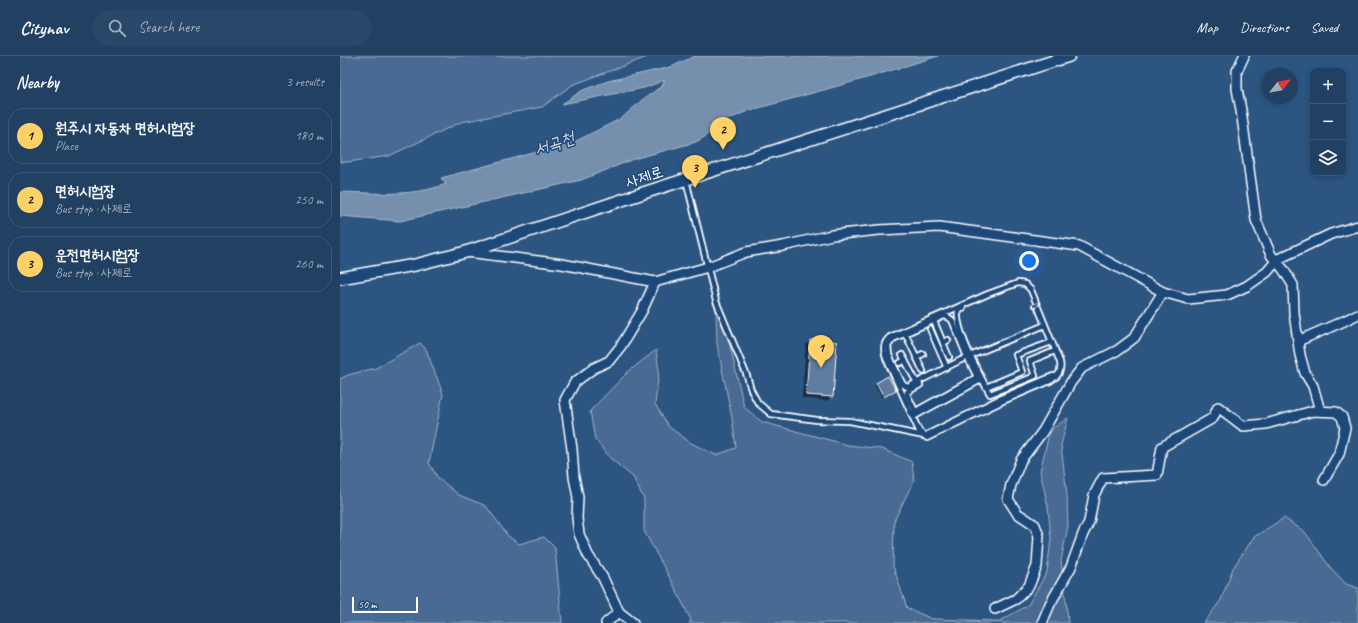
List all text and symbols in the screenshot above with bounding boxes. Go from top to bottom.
search box [92,10,372,46]
text: Citynav [20,16,68,40]
icon: search [106,17,128,39]
text: Search here [138,18,199,37]
text: Map [1197,19,1218,36]
text: Directions [1240,19,1289,36]
text: Saved [1311,19,1338,36]
north arrow [1262,68,1298,104]
map controls [1310,68,1346,176]
button: + [1310,68,1346,104]
text: Nearby [16,72,59,93]
text: 3 results [286,74,324,90]
button: − [1310,104,1346,140]
pin: 2 [710,117,736,150]
text: 원주시 자동차 면허시험장 [55,119,195,138]
water label: 서곡천 [531,126,579,160]
text: 1 [27,128,33,144]
text: 180 m [295,128,323,144]
text: Place [55,138,78,154]
button: layers [1310,140,1346,176]
pin: 3 [682,155,708,188]
street label: 사제로 [623,161,666,192]
text: 면허시험장 [55,182,115,201]
text: 2 [27,192,33,208]
text: 250 m [295,192,323,208]
text: Bus stop · 사제로 [55,201,133,217]
text: 운전면허시험장 [55,246,140,265]
your location [1019,251,1039,271]
text: 3 [27,256,33,272]
text: 260 m [295,256,323,272]
text: Bus stop · 사제로 [55,265,133,281]
pin: 1 [808,335,834,368]
scale bar [352,595,418,614]
text: 50 m [358,597,377,611]

